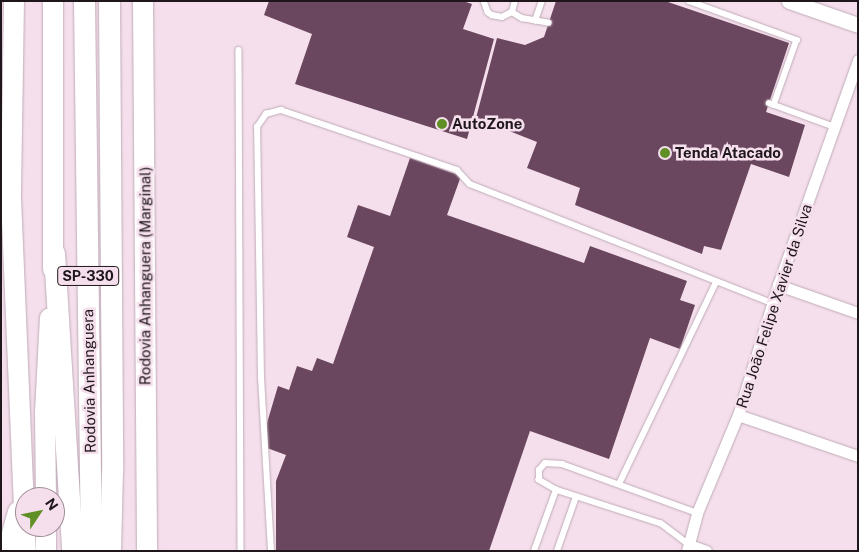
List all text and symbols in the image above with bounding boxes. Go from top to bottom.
place label: AutoZone [452,115,522,133]
marker: AutoZone [436,118,448,130]
place label: Tenda Atacado [675,144,781,162]
marker: Tenda Atacado [659,147,671,159]
street label: Rodovia Anhanguera (Marginal) [136,167,154,385]
street label: Rua João Felipe Xavier da Silva [732,201,816,411]
road number: SP-330 [57,264,119,288]
street label: Rodovia Anhanguera [79,309,99,453]
north arrow [15,487,65,537]
text: N [42,495,61,513]

